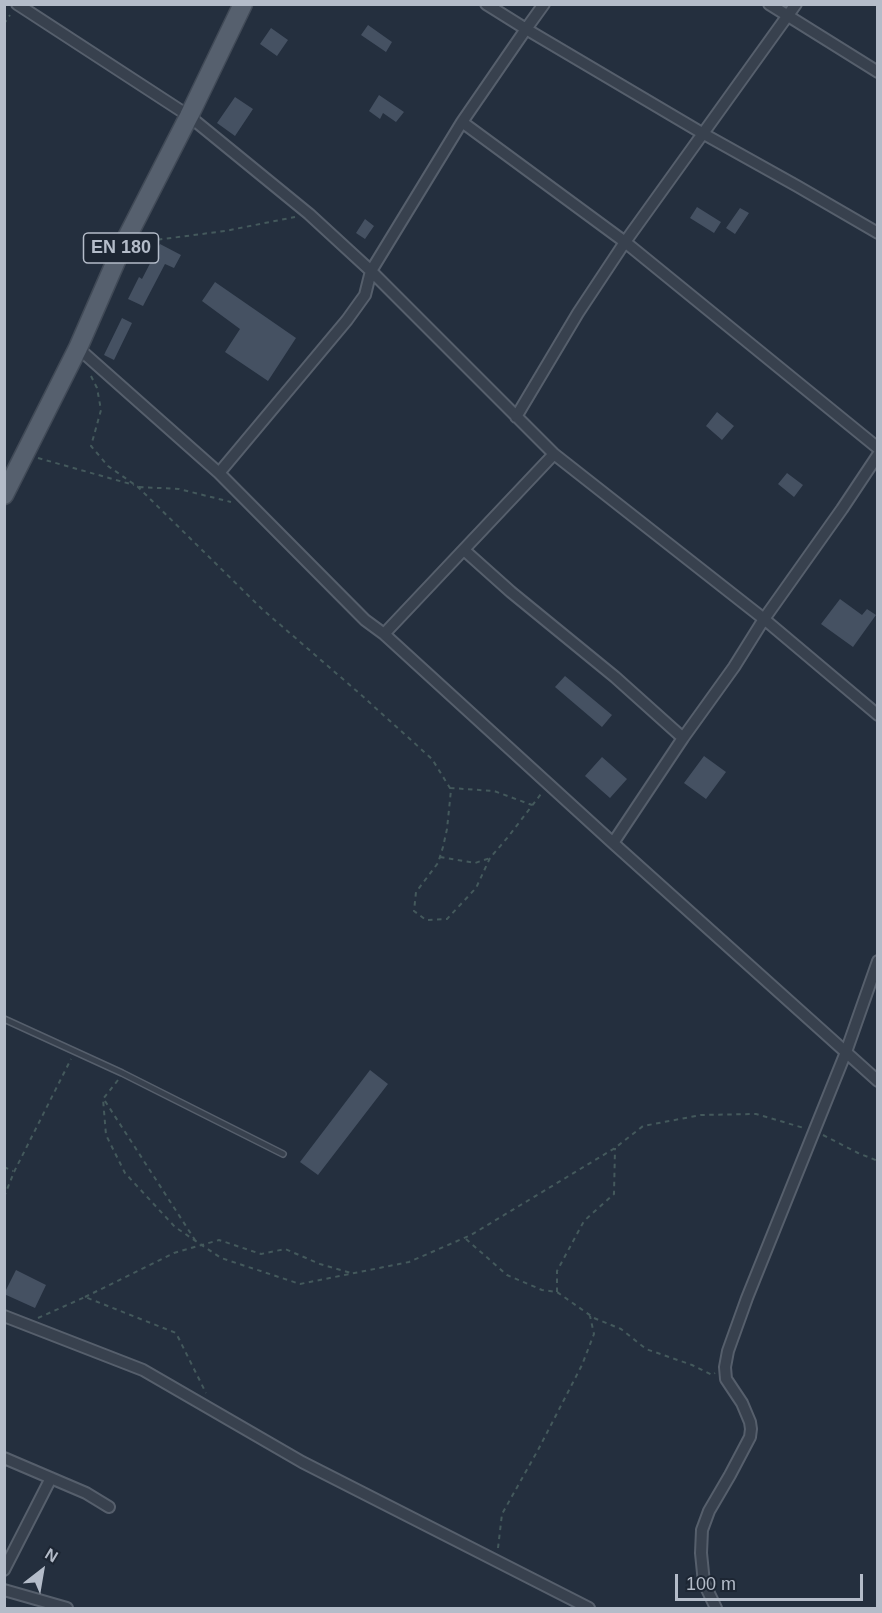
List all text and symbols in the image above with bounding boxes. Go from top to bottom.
road number: EN 180 [84,233,158,263]
north arrow [12,1541,72,1601]
text: N [42,1545,61,1565]
scale bar [678,1562,866,1600]
text: 100 m [686,1574,736,1594]

